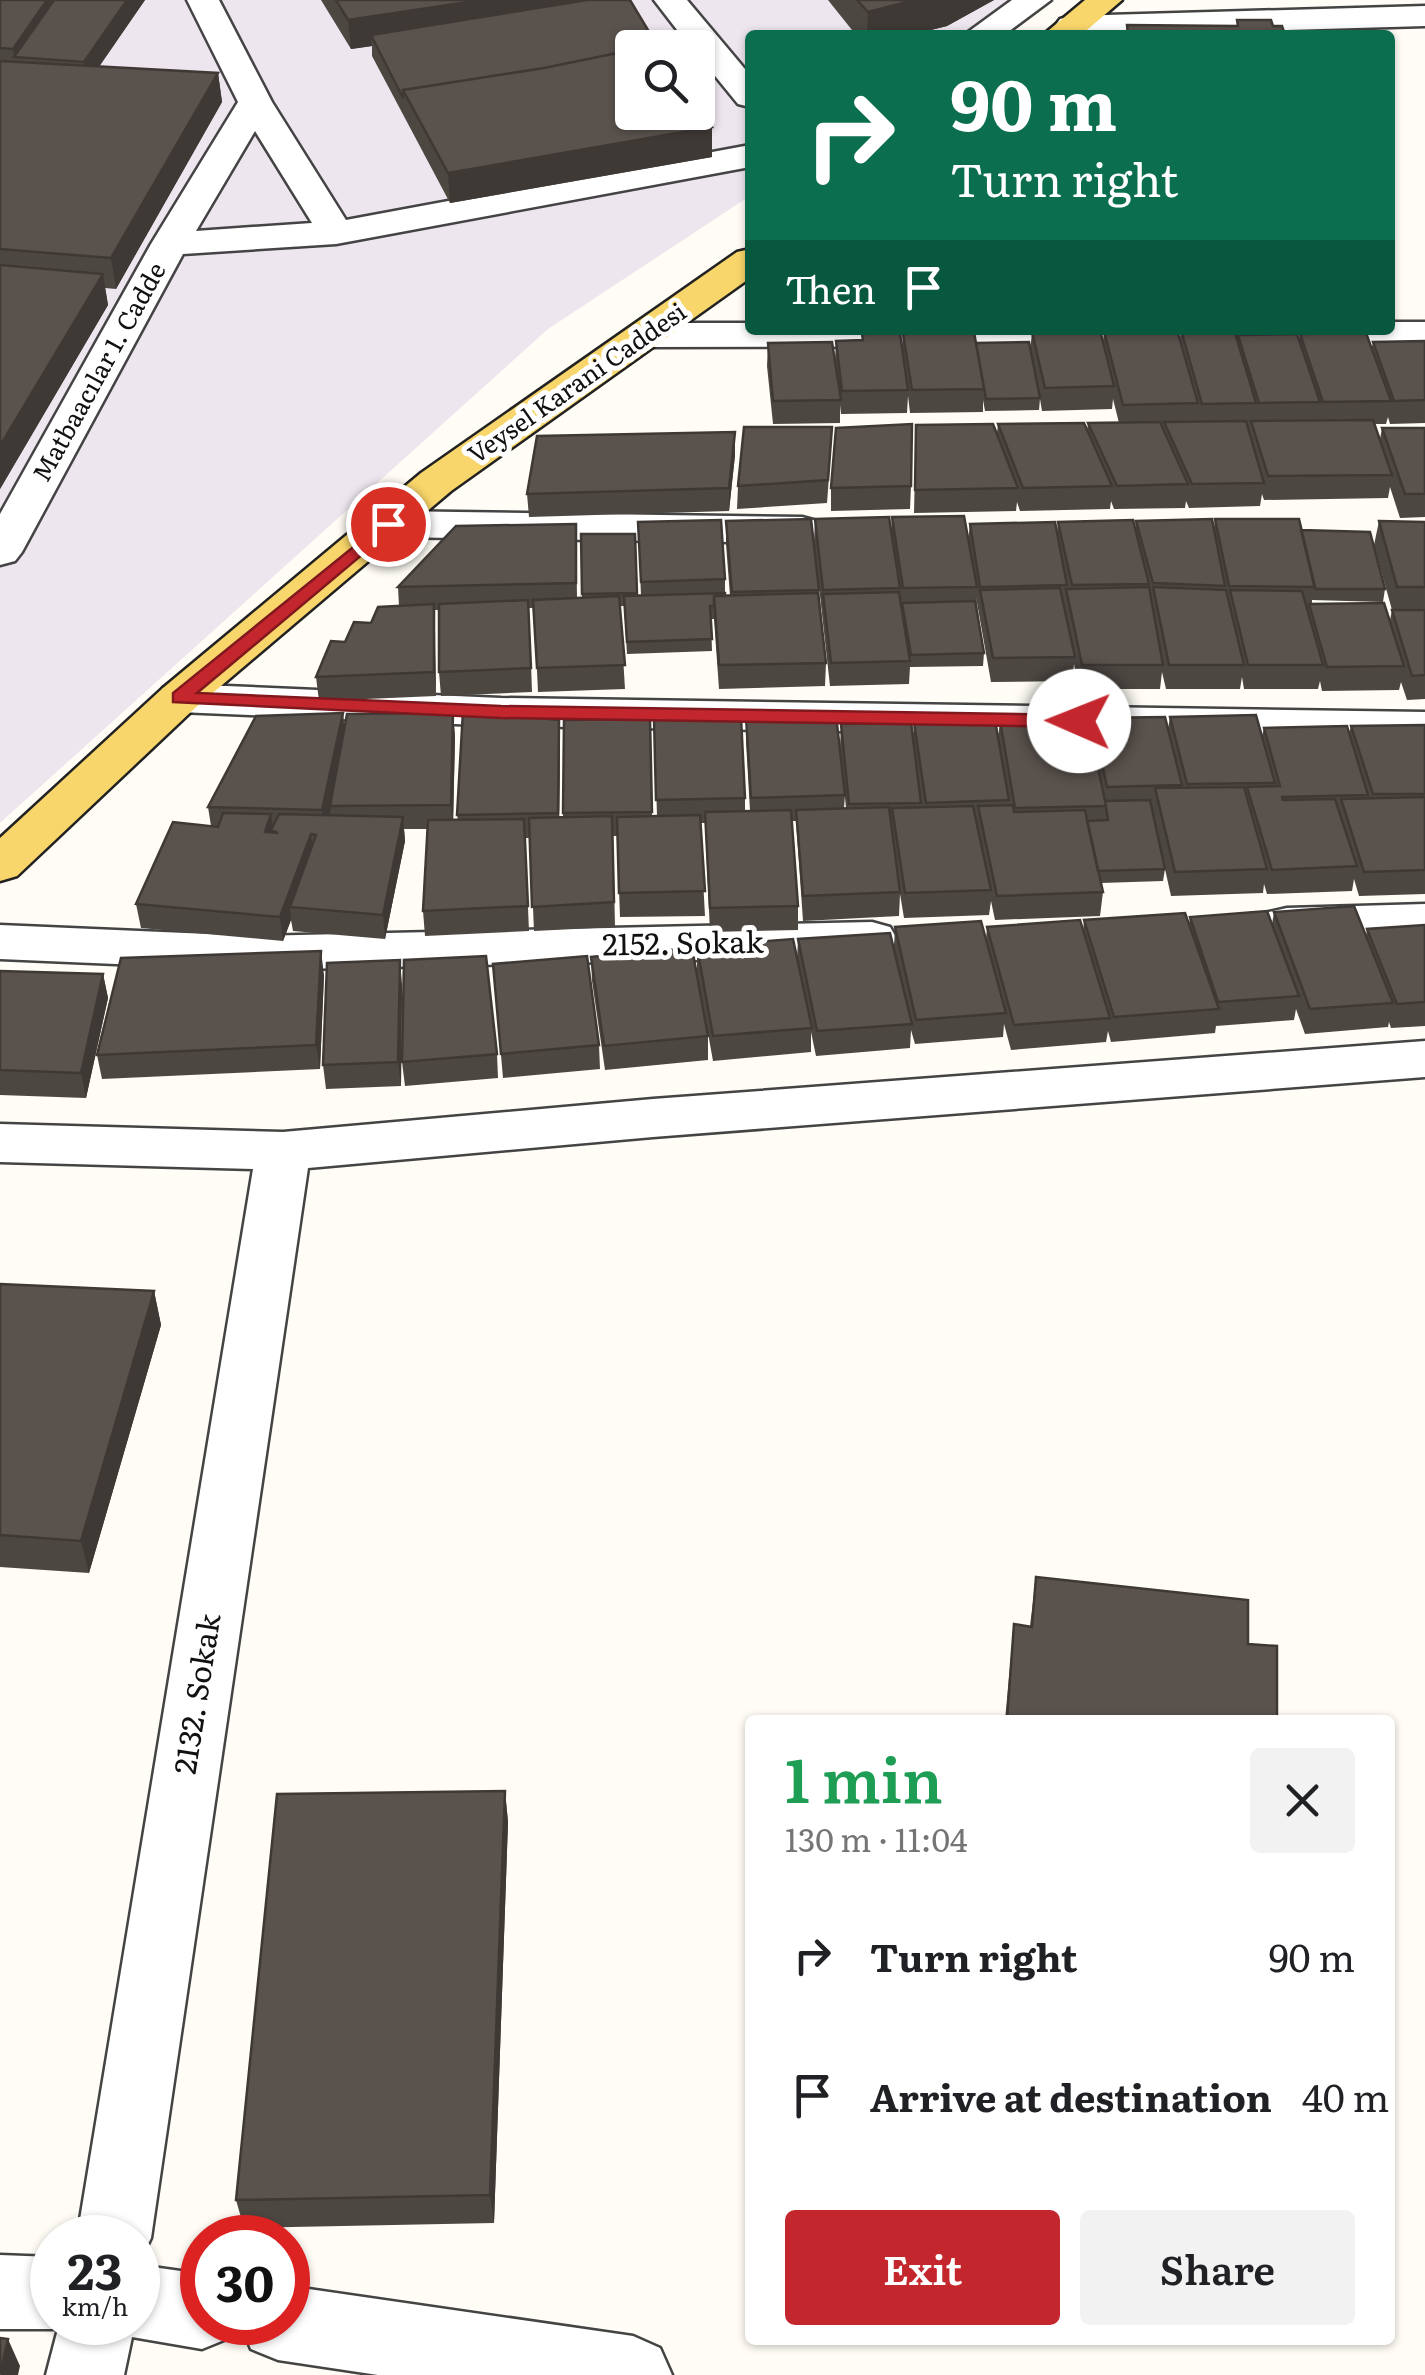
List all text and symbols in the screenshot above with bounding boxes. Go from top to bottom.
map controls [615,30,715,130]
button: search [615,30,715,130]
text: 90 m [950,49,1117,153]
icon: right [785,70,915,200]
text: Turn right [950,144,1178,211]
street label: Matbaacılar 1. Cadde [22,255,173,488]
text: Then [785,259,876,316]
icon: arrive [896,260,951,315]
street label: Veysel Karani Caddesi [459,292,693,471]
pin [346,482,431,567]
icon: arrive [361,497,416,552]
position arrow [1027,669,1131,773]
street label: 2152. Sokak [602,918,765,964]
street label: 2132. Sokak [161,1609,230,1777]
text: 1 min [785,1732,943,1821]
button: close [1250,1748,1355,1853]
text: 130 m · 11:04 [785,1814,968,1862]
text: Turn right [870,1927,1077,1984]
text: 90 m [1269,1927,1355,1984]
icon: right [785,1928,840,1983]
text: Arrive at destination [870,2067,1272,2124]
text: 40 m [1302,2067,1389,2124]
icon: arrive [785,2068,840,2123]
button: Exit [785,2210,1060,2325]
button: Share [1080,2210,1355,2325]
speed limit sign: 30 [180,2215,310,2345]
text: 23 [68,2231,122,2305]
text: km/h [62,2287,128,2324]

